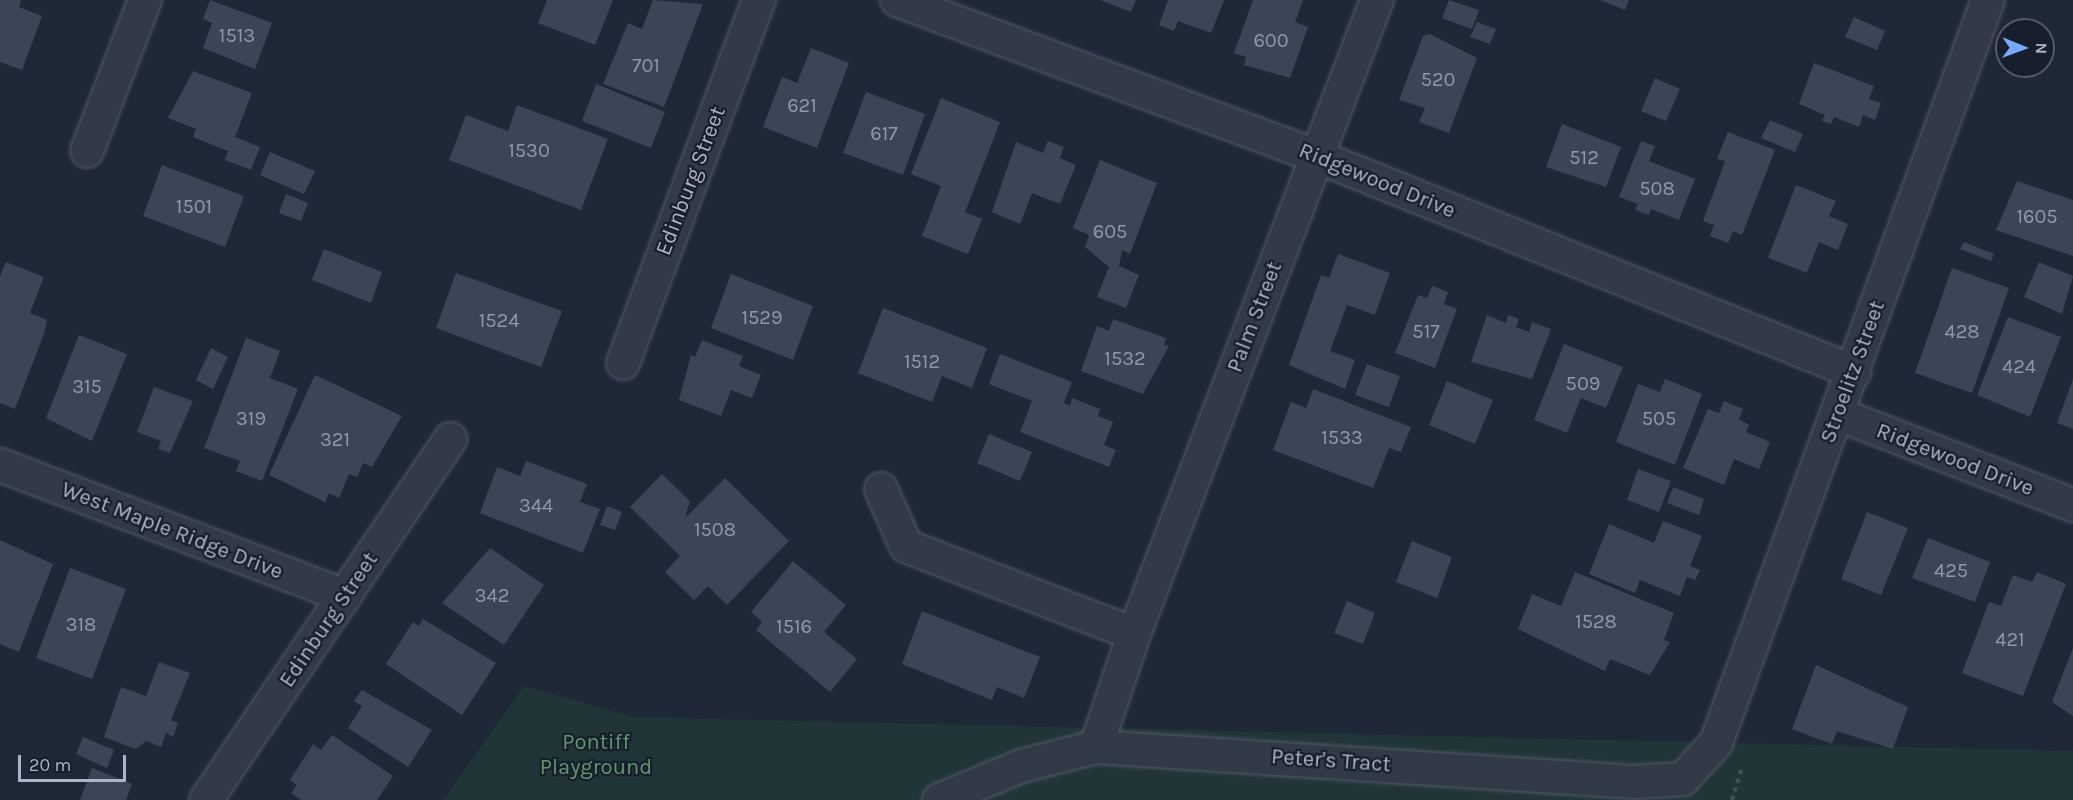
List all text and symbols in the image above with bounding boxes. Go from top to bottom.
north arrow [1995,18,2055,78]
house number: 1513 [219,23,255,47]
house number: 600 [1253,28,1289,52]
text: N [2032,42,2051,54]
house number: 701 [632,53,660,77]
house number: 520 [1421,67,1455,91]
house number: 621 [787,93,817,117]
street label: Edinburg Street [651,103,731,259]
house number: 617 [870,121,898,145]
house number: 1530 [508,138,550,162]
street label: Ridgewood Drive [1295,138,1459,224]
house number: 512 [1569,145,1599,169]
house number: 508 [1639,176,1675,200]
house number: 1501 [176,194,212,218]
house number: 1605 [2016,204,2058,228]
house number: 605 [1093,219,1127,243]
street label: Palm Street [1222,258,1288,376]
street label: Stroelitz Street [1815,297,1891,447]
house number: 1529 [741,305,783,329]
house number: 1524 [479,308,519,332]
house number: 517 [1412,319,1440,343]
house number: 428 [1944,319,1980,343]
house number: 1532 [1104,346,1146,370]
house number: 1512 [904,349,940,373]
house number: 424 [2002,354,2036,378]
house number: 509 [1566,371,1600,395]
house number: 315 [72,374,102,398]
house number: 319 [236,406,266,430]
house number: 505 [1642,406,1676,430]
street label: Ridgewood Drive [1873,418,2037,502]
house number: 1533 [1321,425,1363,449]
house number: 321 [320,427,350,451]
street label: West Maple Ridge Drive [58,477,286,585]
house number: 344 [519,493,553,517]
house number: 1508 [694,517,736,541]
street label: Edinburg Street [274,547,384,693]
house number: 425 [1934,558,1968,582]
house number: 342 [475,583,509,607]
house number: 1528 [1575,609,1617,633]
house number: 318 [66,612,96,636]
house number: 1516 [776,614,812,638]
house number: 421 [1995,627,2025,651]
park label: Pontiff Playground [540,729,652,780]
scale bar [21,743,129,781]
street label: Peter's Tract [1270,744,1392,778]
text: 20 m [29,754,71,776]

